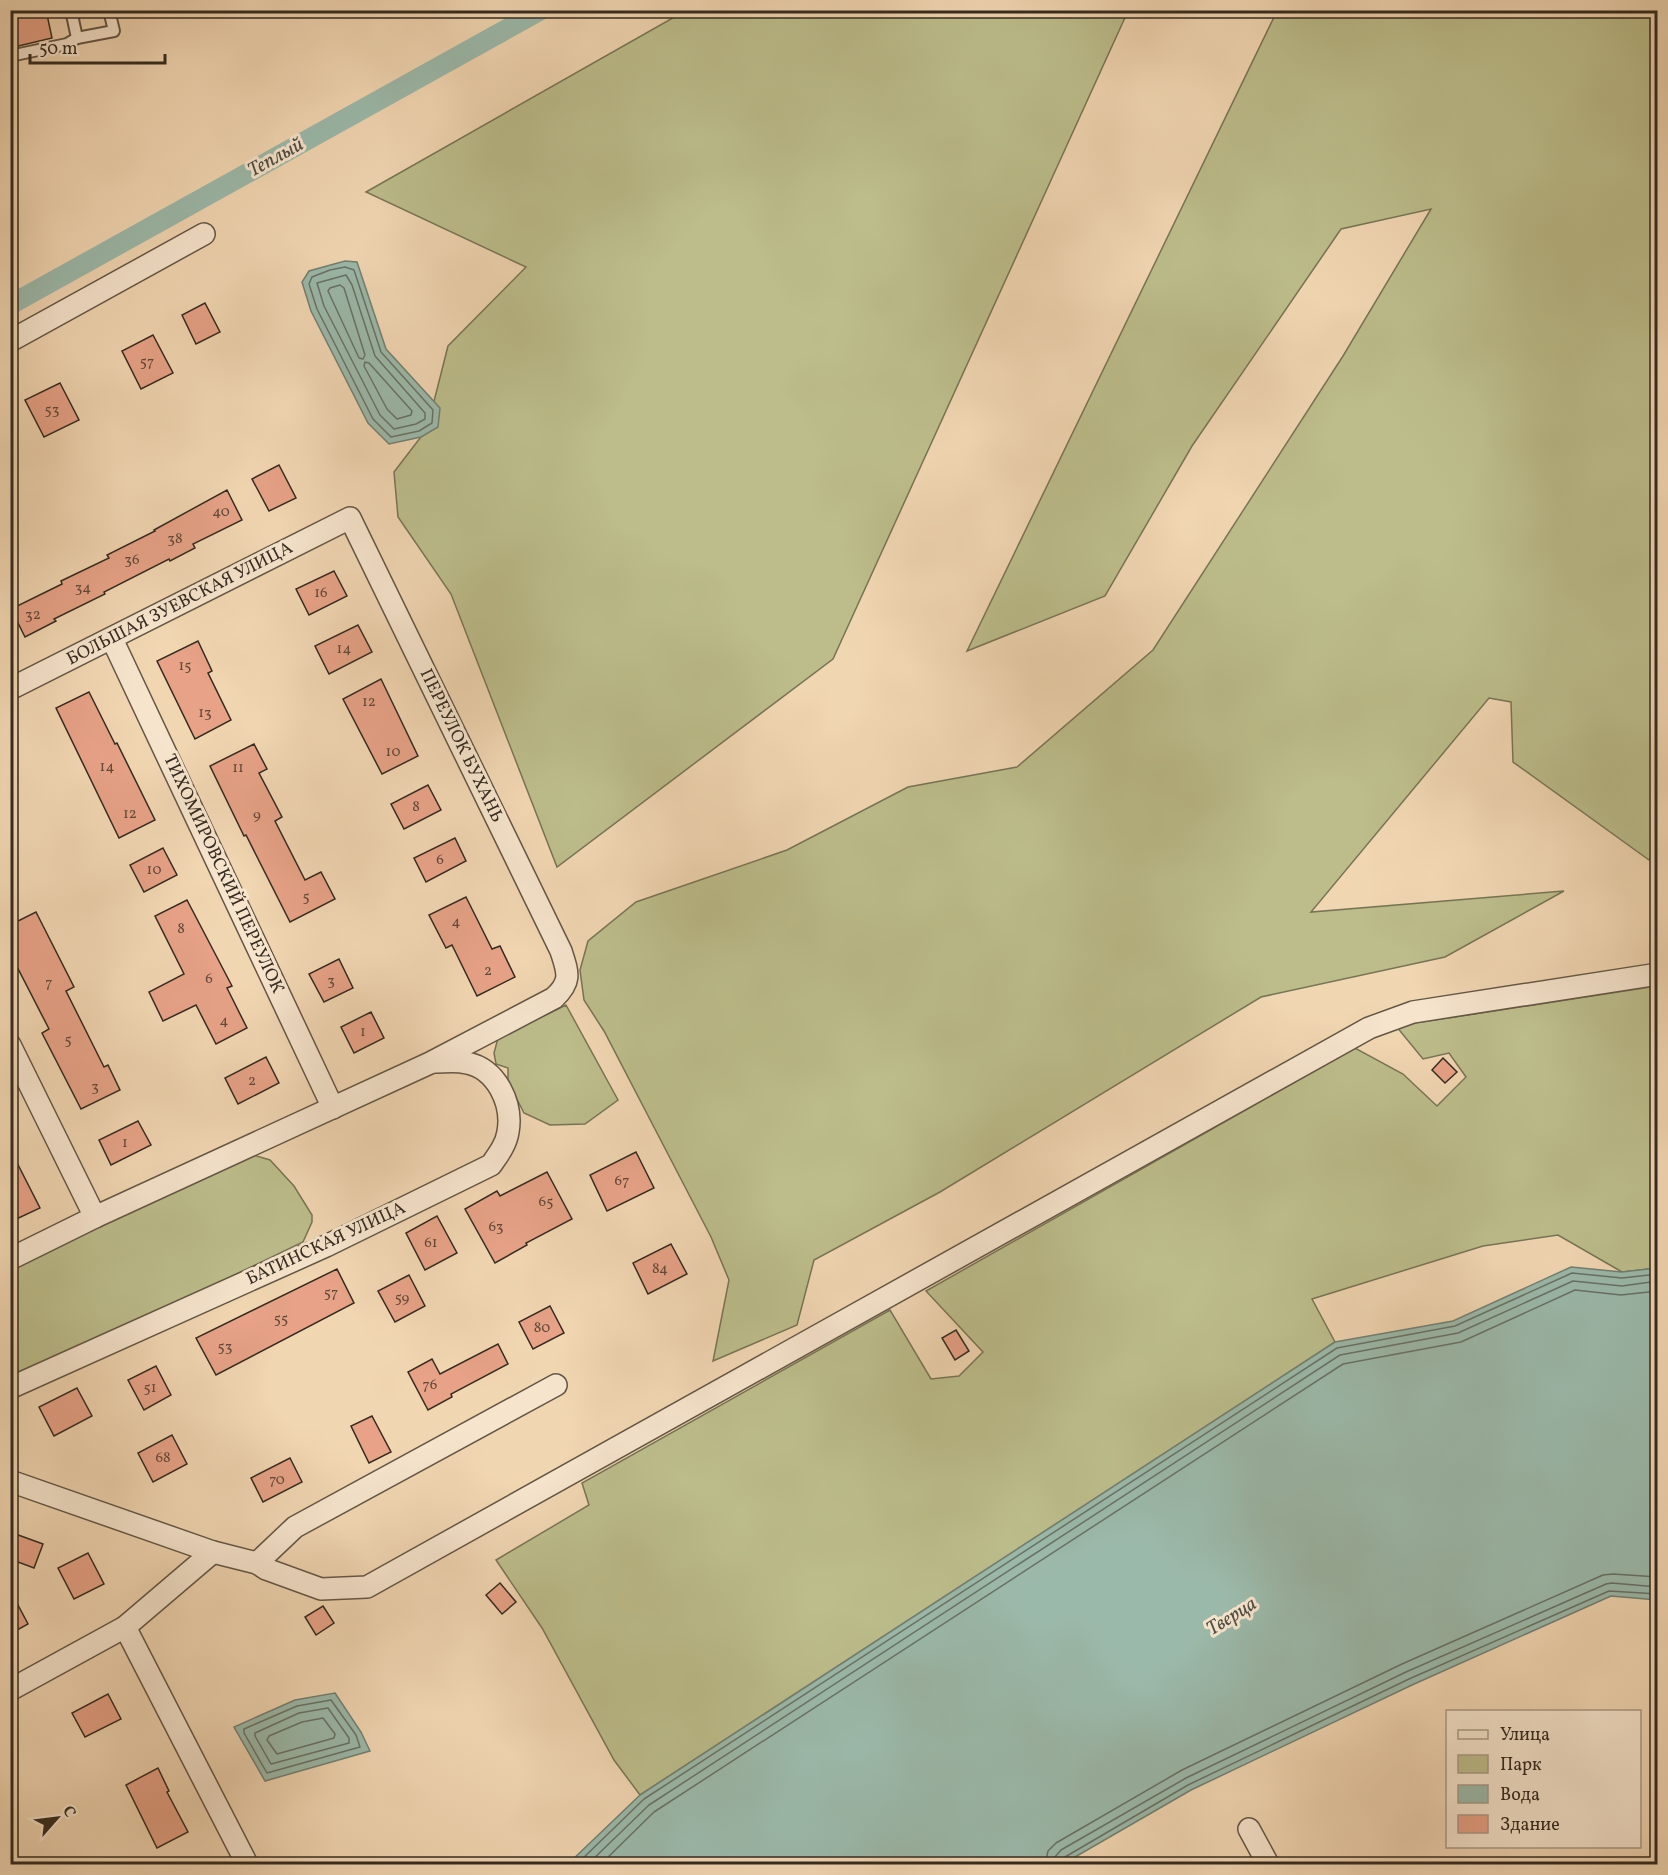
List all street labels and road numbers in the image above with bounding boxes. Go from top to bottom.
street label: БОЛЬШАЯ ЗУЕВСКАЯ УЛИЦА [63,536,298,672]
street label: ПЕРЕУЛОК БУХАНЬ [413,665,509,827]
street label: ТИХОМИРОВСКИЙ ПЕРЕУЛОК [156,750,290,998]
street label: БАТИНСКАЯ УЛИЦА [242,1196,410,1292]

